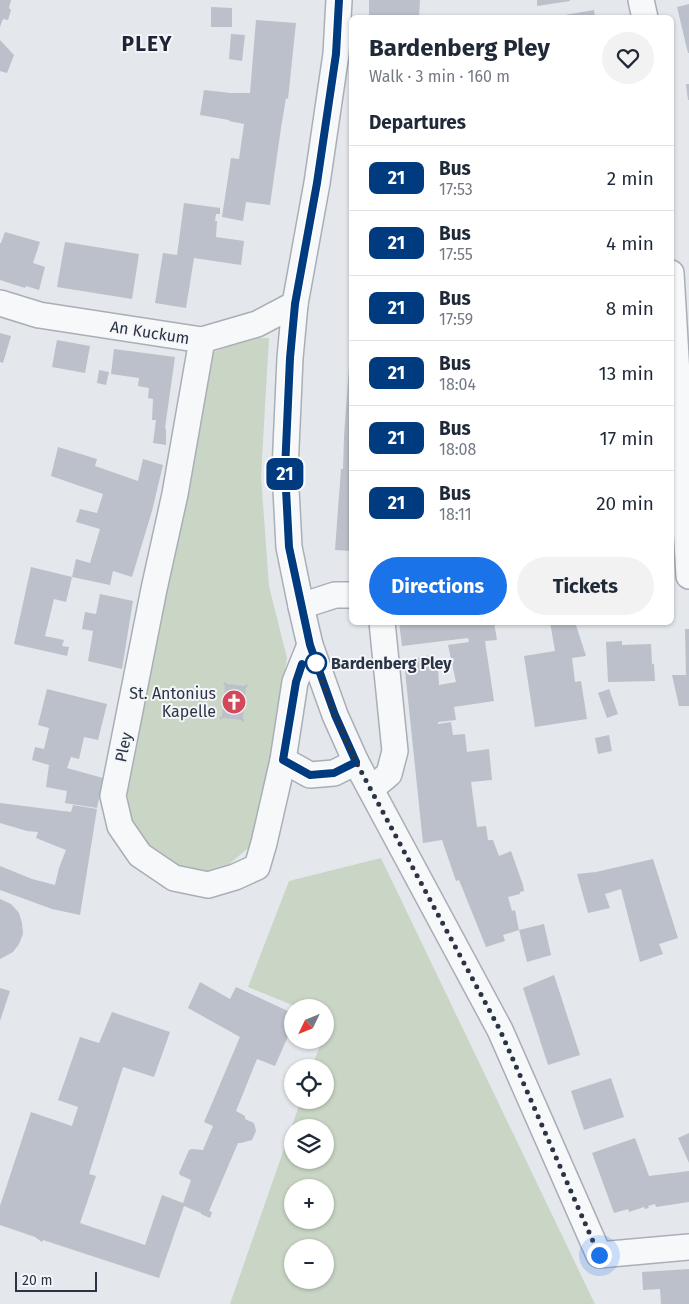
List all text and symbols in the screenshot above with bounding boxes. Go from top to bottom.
district label: PLEY [122,31,172,57]
button: heart [602,32,654,84]
text: Bardenberg Pley [369,34,550,62]
text: Walk · 3 min · 160 m [369,67,510,86]
text: Departures [369,111,466,134]
text: Bus [439,157,471,180]
text: 21 [388,167,405,189]
text: 2 min [607,167,654,190]
text: 17:53 [439,180,473,199]
text: Bus [439,222,471,245]
text: 21 [388,232,405,254]
text: 4 min [606,232,654,255]
text: 17:55 [439,245,473,264]
text: Bus [439,287,471,310]
text: 21 [388,297,405,319]
text: 8 min [606,297,654,320]
text: 17:59 [439,310,473,329]
street label: An Kuckum [109,317,191,348]
text: Bus [439,352,471,375]
text: 21 [388,362,405,384]
text: 13 min [598,362,654,385]
text: 18:04 [439,375,476,394]
text: Bus [439,417,471,440]
text: 21 [388,427,405,449]
text: 17 min [600,427,654,450]
text: 18:08 [439,440,476,459]
line badge: 21 [262,458,308,490]
text: 21 [276,463,294,485]
text: Bus [439,482,471,505]
text: 21 [388,492,405,514]
text: 20 min [596,492,654,515]
text: 18:11 [439,505,472,524]
button: Directions [369,557,507,615]
button: Tickets [517,557,654,615]
marker: Bardenberg Pley [305,652,327,674]
place label: Bardenberg Pley [331,654,452,673]
place label: St. Antonius Kapelle [129,684,216,721]
church icon: St. Antonius Kapelle [221,689,247,715]
street label: Pley [111,730,136,764]
north arrow [284,999,334,1049]
map controls [284,999,334,1289]
button: locate [284,1059,334,1109]
button: layers [284,1119,334,1169]
button: + [284,1179,334,1229]
button: − [284,1239,334,1289]
your location [587,1243,612,1268]
scale bar [15,1269,98,1292]
text: 20 m [22,1272,52,1289]

